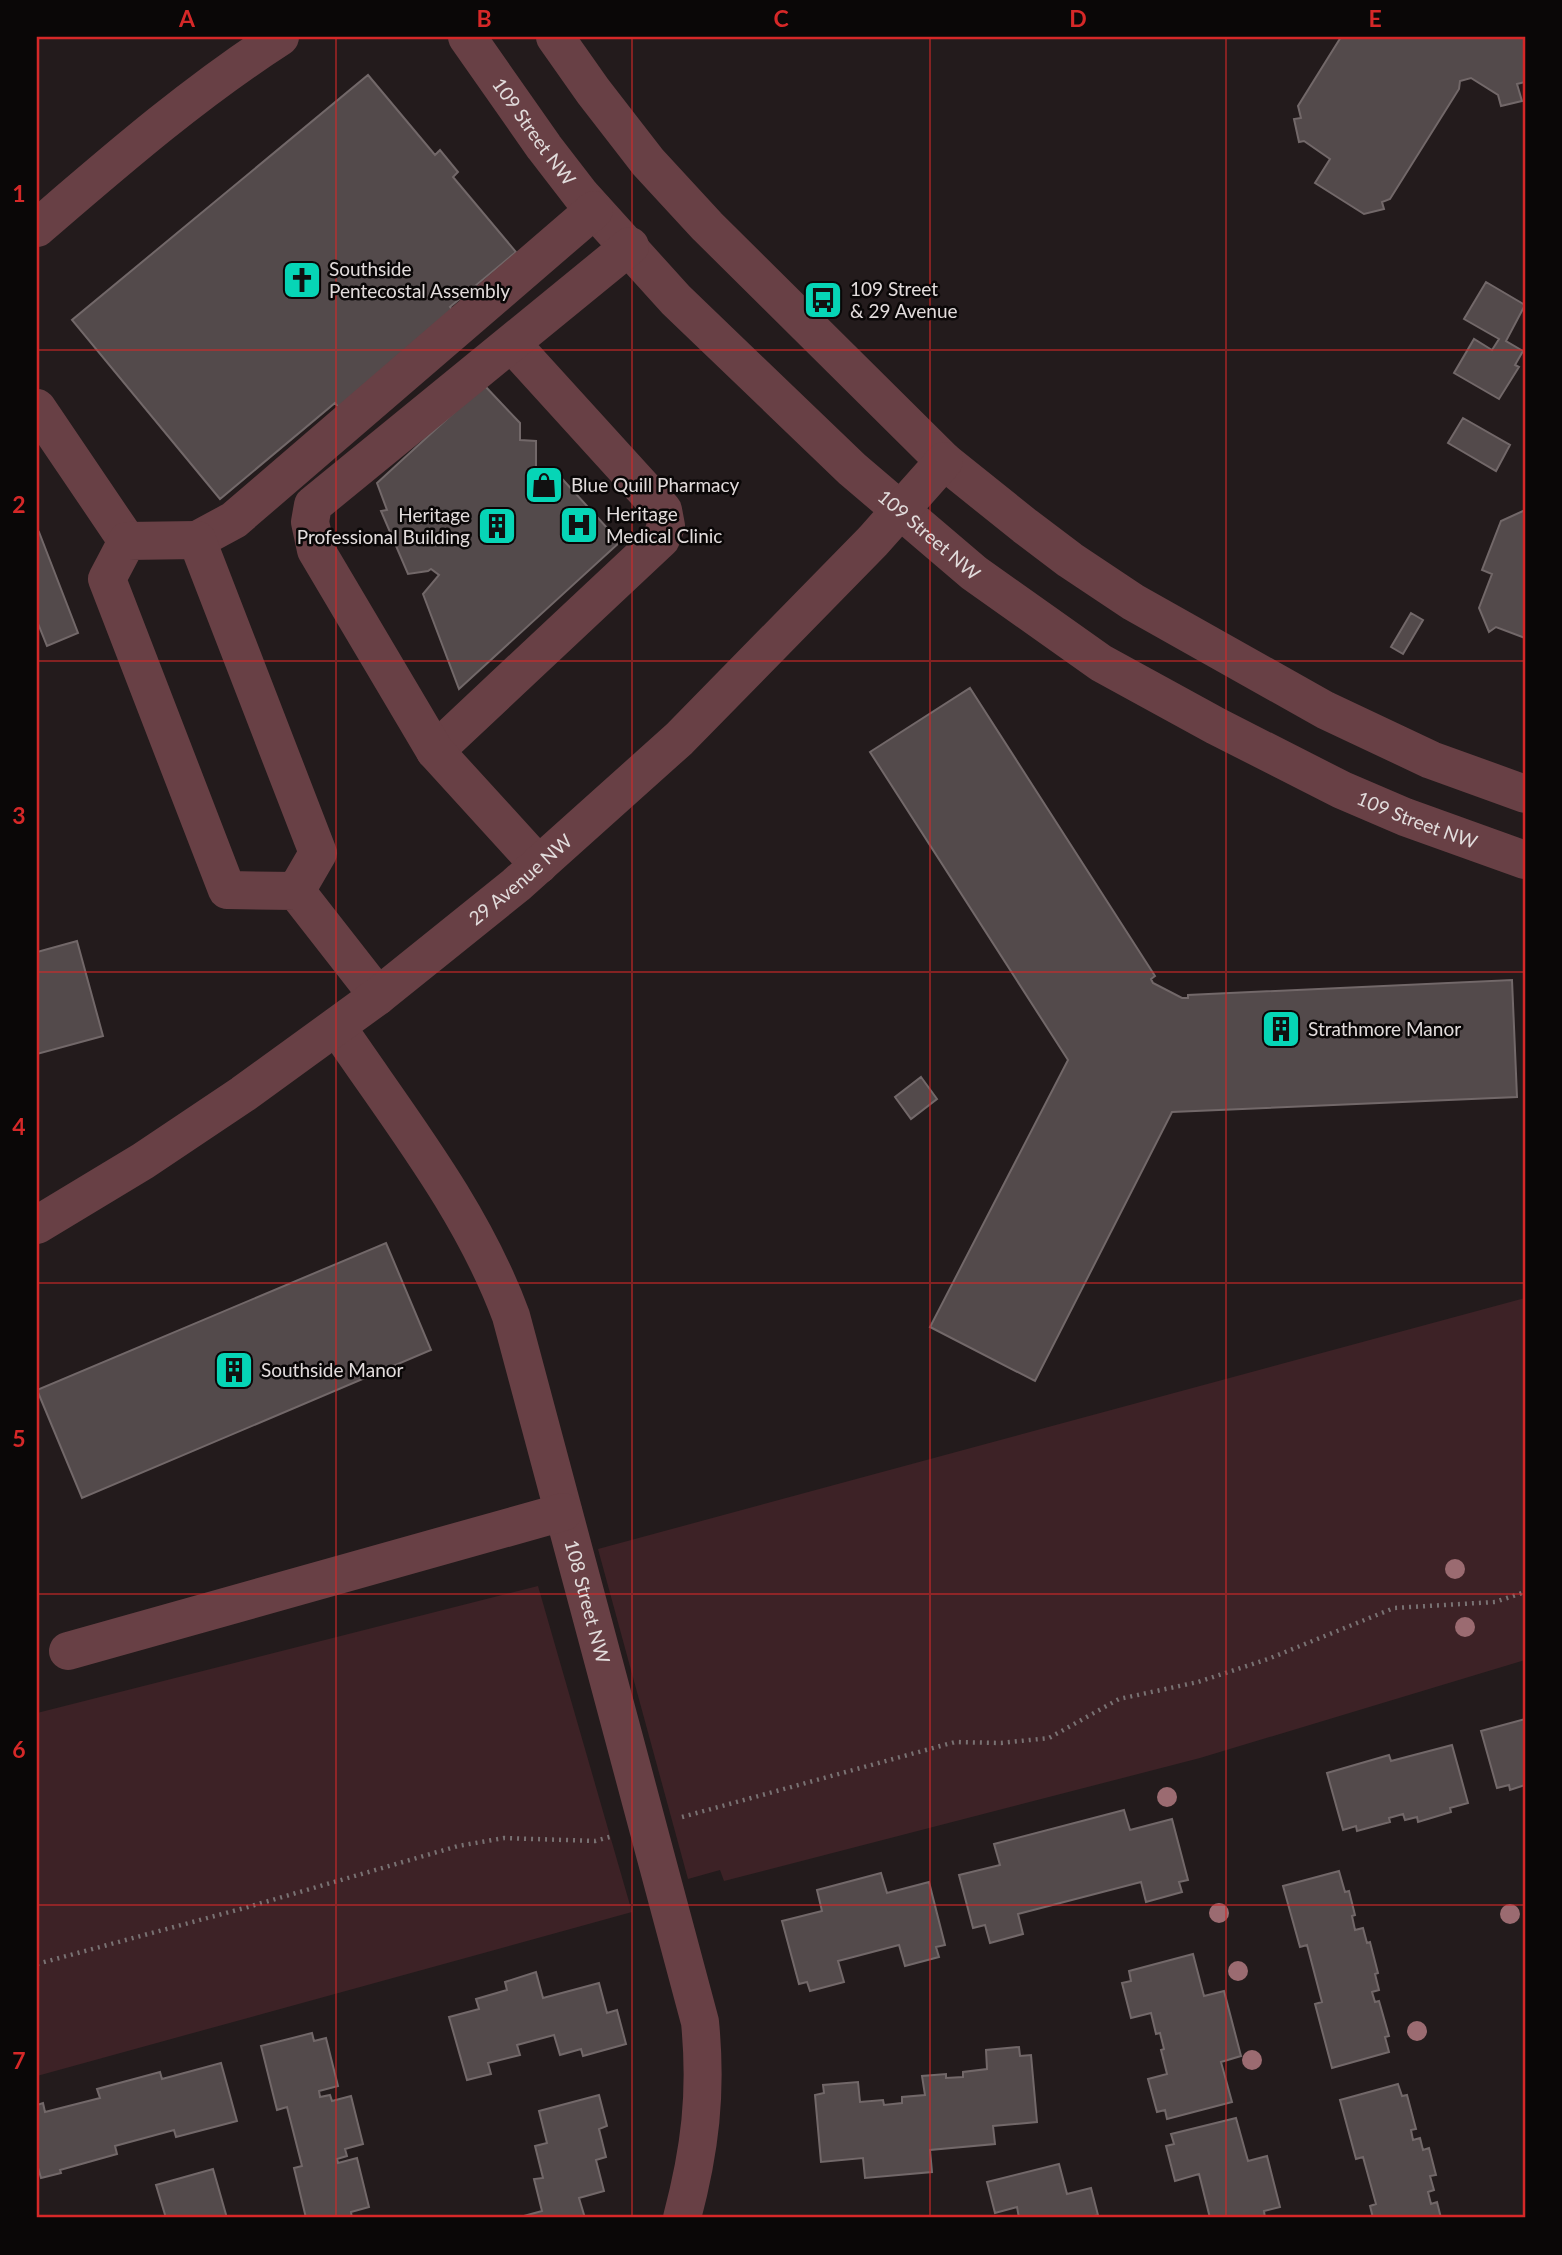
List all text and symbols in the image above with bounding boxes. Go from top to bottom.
text: A [178,4,196,32]
text: B [476,4,492,32]
text: C [773,4,789,32]
text: D [1069,4,1087,32]
text: E [1368,4,1382,32]
street label: 109 Street NW [488,73,581,190]
text: 1 [12,179,26,207]
place label: Southside Pentecostal Assembly [329,257,510,302]
church icon: Southside Pentecostal Assembly [281,259,323,301]
place label: 109 Street & 29 Avenue [850,277,958,322]
bus stop icon: 109 Street & 29 Avenue [802,279,844,321]
shop icon: Blue Quill Pharmacy [523,464,565,506]
place label: Blue Quill Pharmacy [571,473,740,496]
street label: 109 Street NW [874,484,986,585]
text: 2 [12,490,26,518]
place label: Heritage Medical Clinic [606,502,722,547]
place label: Heritage Professional Building [297,503,470,548]
hospital icon: Heritage Medical Clinic [558,504,600,546]
building icon: Heritage Professional Building [476,505,518,547]
street label: 109 Street NW [1354,786,1481,853]
text: 3 [12,801,26,829]
street label: 29 Avenue NW [464,828,576,929]
building icon: Strathmore Manor [1260,1008,1302,1050]
place label: Strathmore Manor [1308,1017,1461,1040]
text: 4 [12,1112,26,1140]
building icon: Southside Manor [213,1349,255,1391]
place label: Southside Manor [261,1358,404,1381]
text: 5 [12,1424,26,1452]
street label: 108 Street NW [560,1537,616,1666]
text: 6 [12,1735,26,1763]
text: 7 [12,2046,26,2074]

